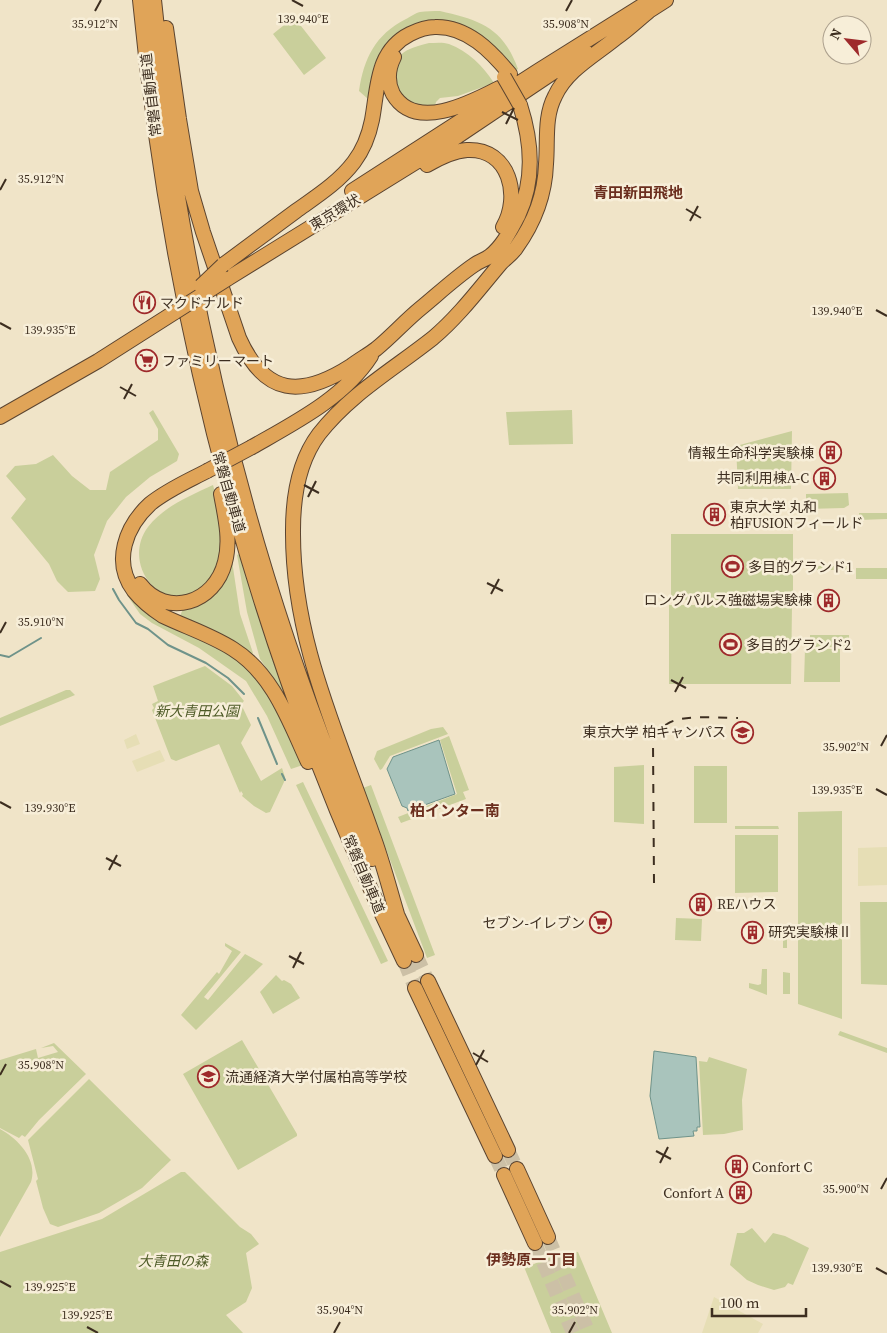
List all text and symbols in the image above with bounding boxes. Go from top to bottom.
text: 139.940°E [278,11,328,27]
north arrow [822,15,872,65]
text: 35.912°N [72,16,118,32]
text: 35.908°N [543,16,589,32]
text: N [824,25,847,43]
street label: 常磐自動車道 [136,52,166,138]
text: 35.912°N [18,171,64,187]
district label: 青田新田飛地 [593,182,683,203]
street label: 東京環状 [306,189,364,235]
restaurant icon: マクドナルド [132,291,156,315]
place label: マクドナルド [160,293,244,313]
text: 139.940°E [812,303,862,319]
text: 139.935°E [25,322,75,338]
supermarket icon: ファミリーマート [134,349,158,373]
place label: ファミリーマート [162,351,274,371]
building icon: 情報生命科学実験棟 [818,441,842,465]
place label: 情報生命科学実験棟 [688,443,814,463]
street label: 常磐自動車道 [208,449,250,535]
building icon: 共同利用棟A-C [813,466,837,490]
place label: 共同利用棟A-C [717,468,809,488]
place label: 東京大学 丸和 柏FUSIONフィールド [730,497,864,533]
building icon: 東京大学 丸和 柏FUSIONフィールド [702,503,726,527]
sports icon: 多目的グランド1 [720,555,744,579]
place label: 多目的グランド1 [748,557,853,577]
building icon: ロングパルス強磁場実験棟 [816,588,840,612]
place label: ロングパルス強磁場実験棟 [644,590,812,610]
text: 35.910°N [18,614,64,630]
sports icon: 多目的グランド2 [718,633,742,657]
place label: 多目的グランド2 [746,635,851,655]
park label: 新大青田公園 [155,701,241,721]
school or university icon: 東京大学 柏キャンパス [730,720,754,744]
place label: 東京大学 柏キャンパス [583,722,726,742]
text: 35.902°N [823,739,869,755]
text: 139.935°E [812,782,862,798]
text: 139.930°E [25,800,75,816]
district label: 柏インター南 [410,800,500,821]
street label: 常磐自動車道 [338,831,390,917]
building icon: REハウス [689,892,713,916]
place label: REハウス [717,894,777,914]
supermarket icon: セブン-イレブン [589,911,613,935]
place label: セブン-イレブン [483,913,585,933]
building icon: 研究実験棟Ⅱ [740,920,764,944]
place label: 研究実験棟Ⅱ [768,922,852,942]
text: 35.908°N [18,1057,64,1073]
school or university icon: 流通経済大学付属柏高等学校 [197,1065,221,1089]
place label: 流通経済大学付属柏高等学校 [225,1067,407,1087]
building icon: Confort C [724,1155,748,1179]
place label: Confort C [752,1157,812,1177]
building icon: Confort A [728,1181,752,1205]
text: 35.900°N [823,1181,869,1197]
place label: Confort A [663,1183,725,1203]
district label: 伊勢原一丁目 [486,1249,576,1270]
park label: 大青田の森 [138,1251,210,1271]
text: 139.930°E [812,1260,862,1276]
text: 139.925°E [25,1279,75,1295]
scale bar [712,1286,806,1318]
text: 100 m [720,1292,760,1313]
text: 35.904°N [317,1302,363,1318]
text: 35.902°N [552,1302,598,1318]
text: 139.925°E [62,1307,112,1323]

